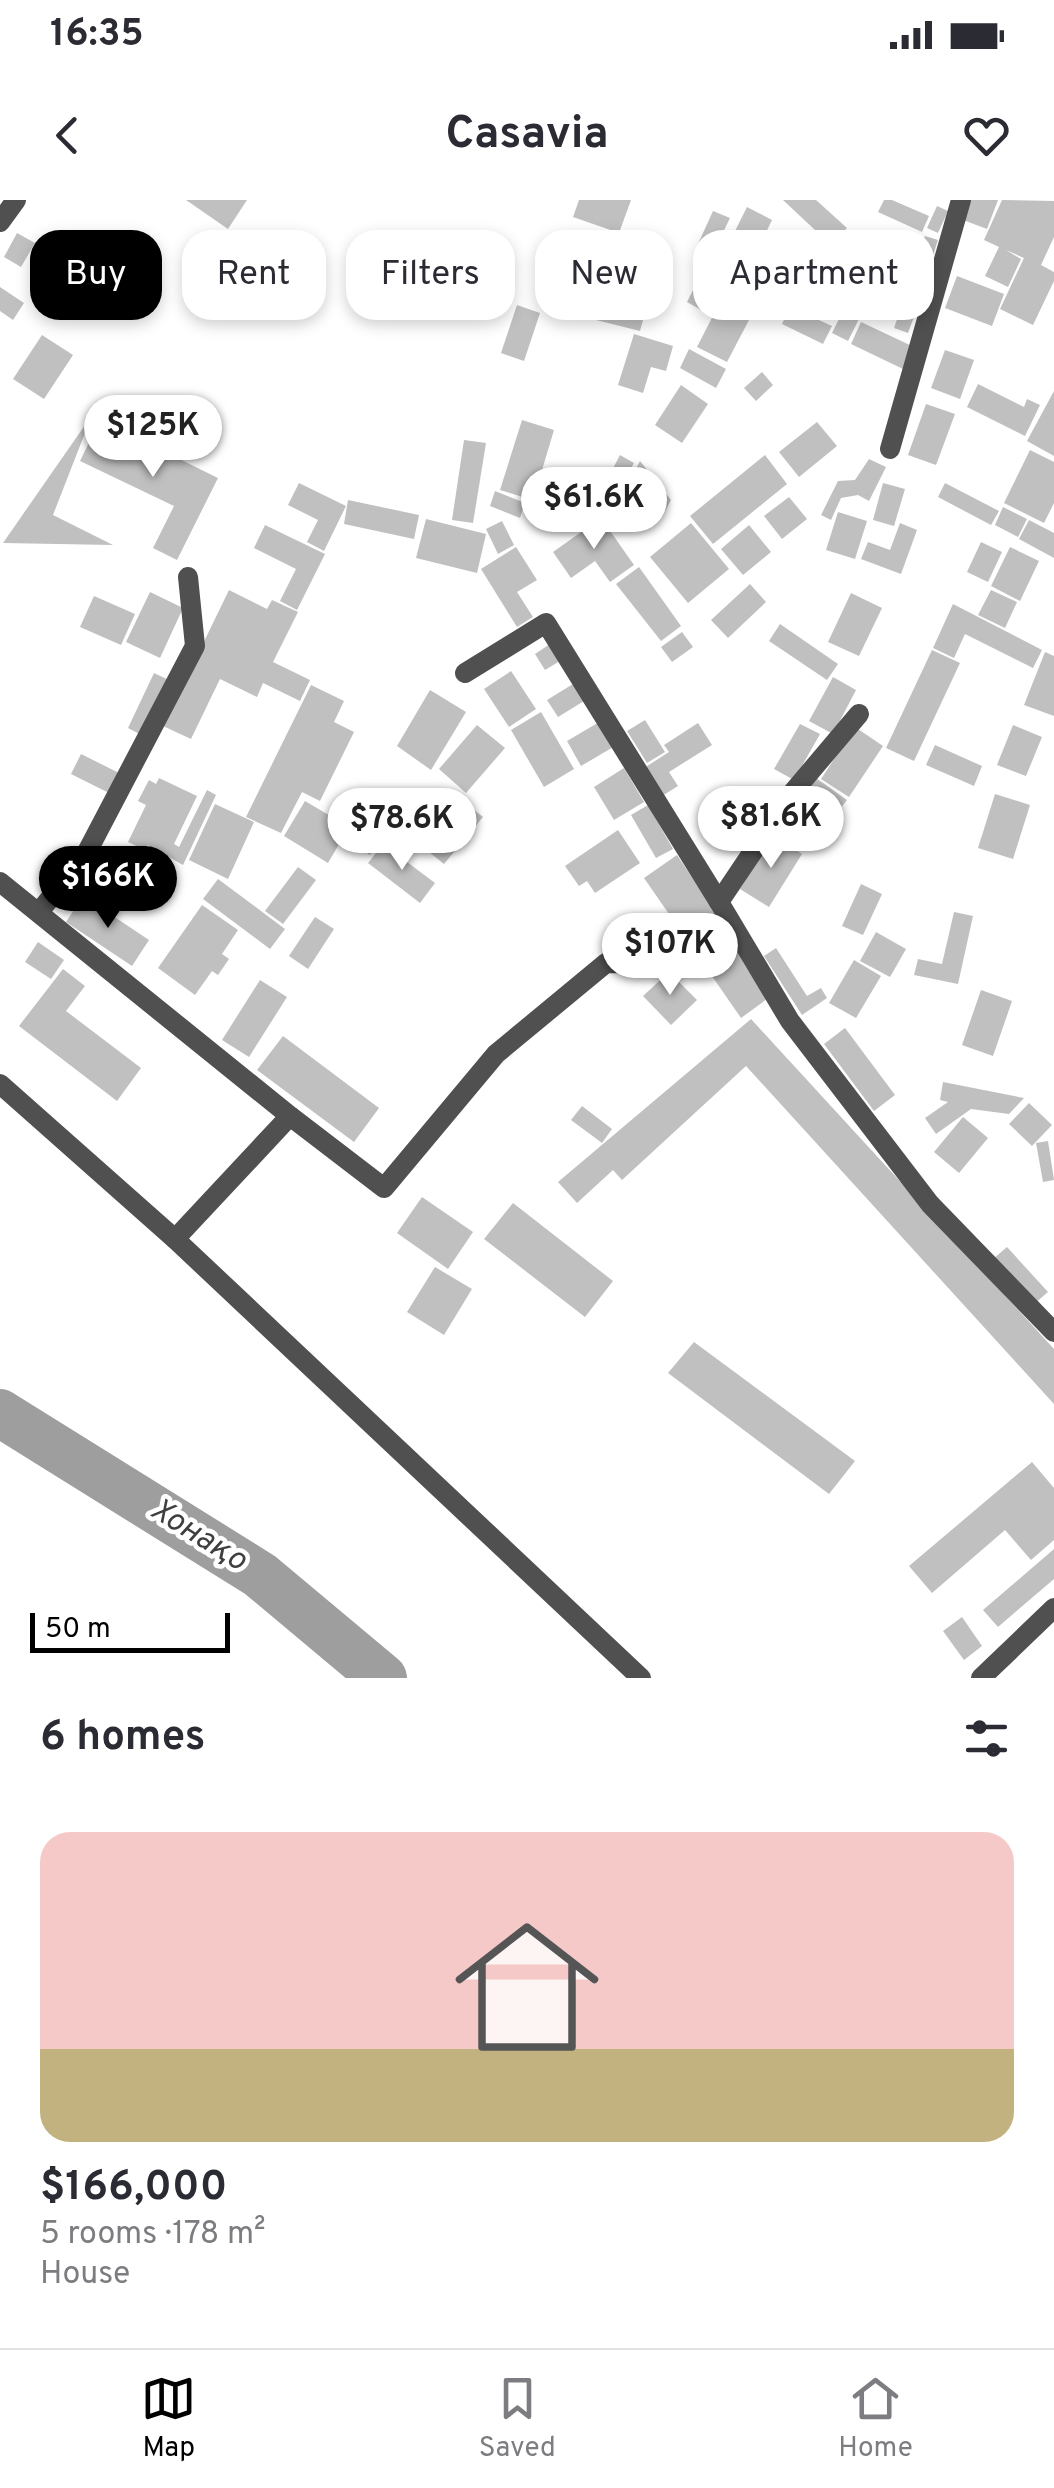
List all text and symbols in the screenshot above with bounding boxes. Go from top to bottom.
text: 16:35 [50,11,144,60]
text: Casavia [445,107,609,164]
icon: back [40,108,95,163]
icon: heart [959,108,1014,163]
chip: Buy [30,230,162,320]
chip: Rent [182,230,326,320]
chip: Filters [346,230,515,320]
chip: New [535,230,673,320]
chip: Apartment [693,230,934,320]
pin: $125K [83,395,223,480]
text: $125K [106,407,200,447]
pin: $61.6K [513,467,675,552]
text: $61.6K [543,479,645,519]
pin: $81.6K [690,786,852,871]
pin: $78.6K [321,788,483,873]
text: $81.6K [720,798,822,838]
text: $78.6K [349,800,455,840]
pin: $166K [38,846,178,931]
text: $166K [61,858,155,898]
pin: $107K [600,913,740,998]
text: $107K [624,925,716,965]
water label: Хонақо [142,1491,255,1582]
scale bar [30,1608,230,1652]
text: 50 m [45,1612,111,1648]
icon: filters [959,1711,1014,1766]
text: 6 homes [40,1712,205,1765]
icon: home [437,1897,617,2077]
text: $166,000 [40,2162,227,2215]
text: 5 rooms · 178 m² [40,2215,266,2255]
text: House [40,2255,130,2295]
tab: Map [141,2371,196,2467]
tab: Saved [479,2371,556,2467]
tab: Home [838,2371,913,2467]

